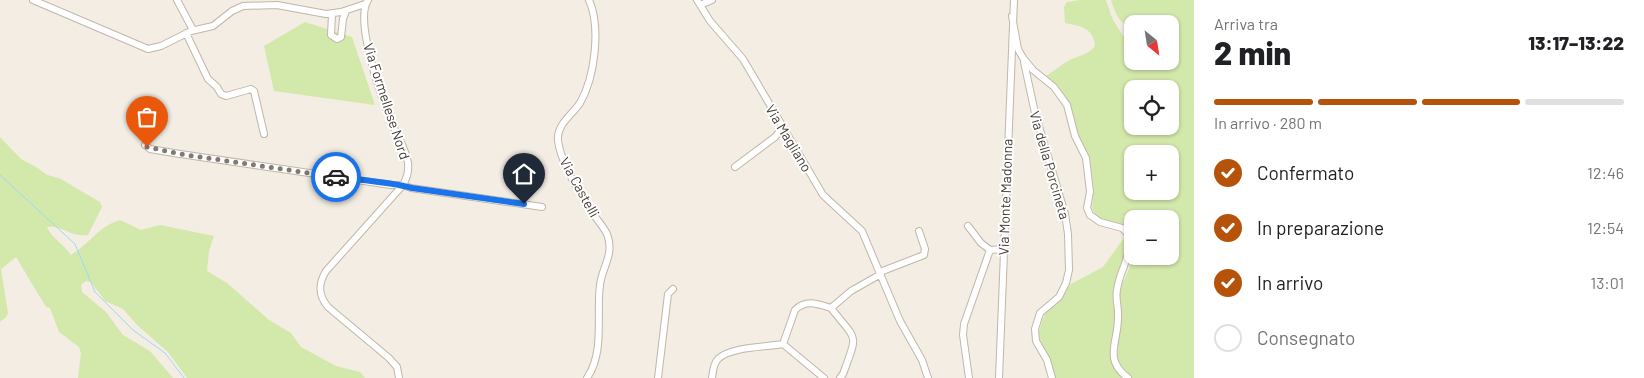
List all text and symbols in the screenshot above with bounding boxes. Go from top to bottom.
text: Arriva tra [1214,14,1278,33]
north arrow [1124,15,1179,70]
map controls [1124,15,1179,265]
text: 13:17–13:22 [1528,31,1624,54]
text: 2 min [1214,33,1291,71]
street label: Via Formellese Nord [360,41,414,161]
button: locate [1124,80,1179,135]
pin [126,96,168,147]
street label: Via Magliano [762,101,816,175]
icon: bag [133,103,161,131]
street label: Via della Porcineta [1026,109,1074,221]
text: In arrivo · 280 m [1214,113,1322,132]
street label: Via Monte Madonna [994,138,1016,256]
button: + [1124,145,1179,200]
courier [311,152,361,202]
pin [503,153,545,204]
street label: Via Castelli [556,154,604,220]
icon: check [1214,159,1242,187]
icon: home [510,160,538,188]
text: Confermato [1257,161,1354,184]
icon: car [322,163,350,191]
text: 12:46 [1587,163,1624,182]
button: − [1124,210,1179,265]
icon: check [1214,214,1242,242]
text: In preparazione [1257,216,1384,239]
text: 12:54 [1587,218,1624,237]
icon: check [1214,269,1242,297]
text: In arrivo [1257,271,1323,294]
text: 13:01 [1591,273,1624,292]
text: Consegnato [1257,326,1355,349]

